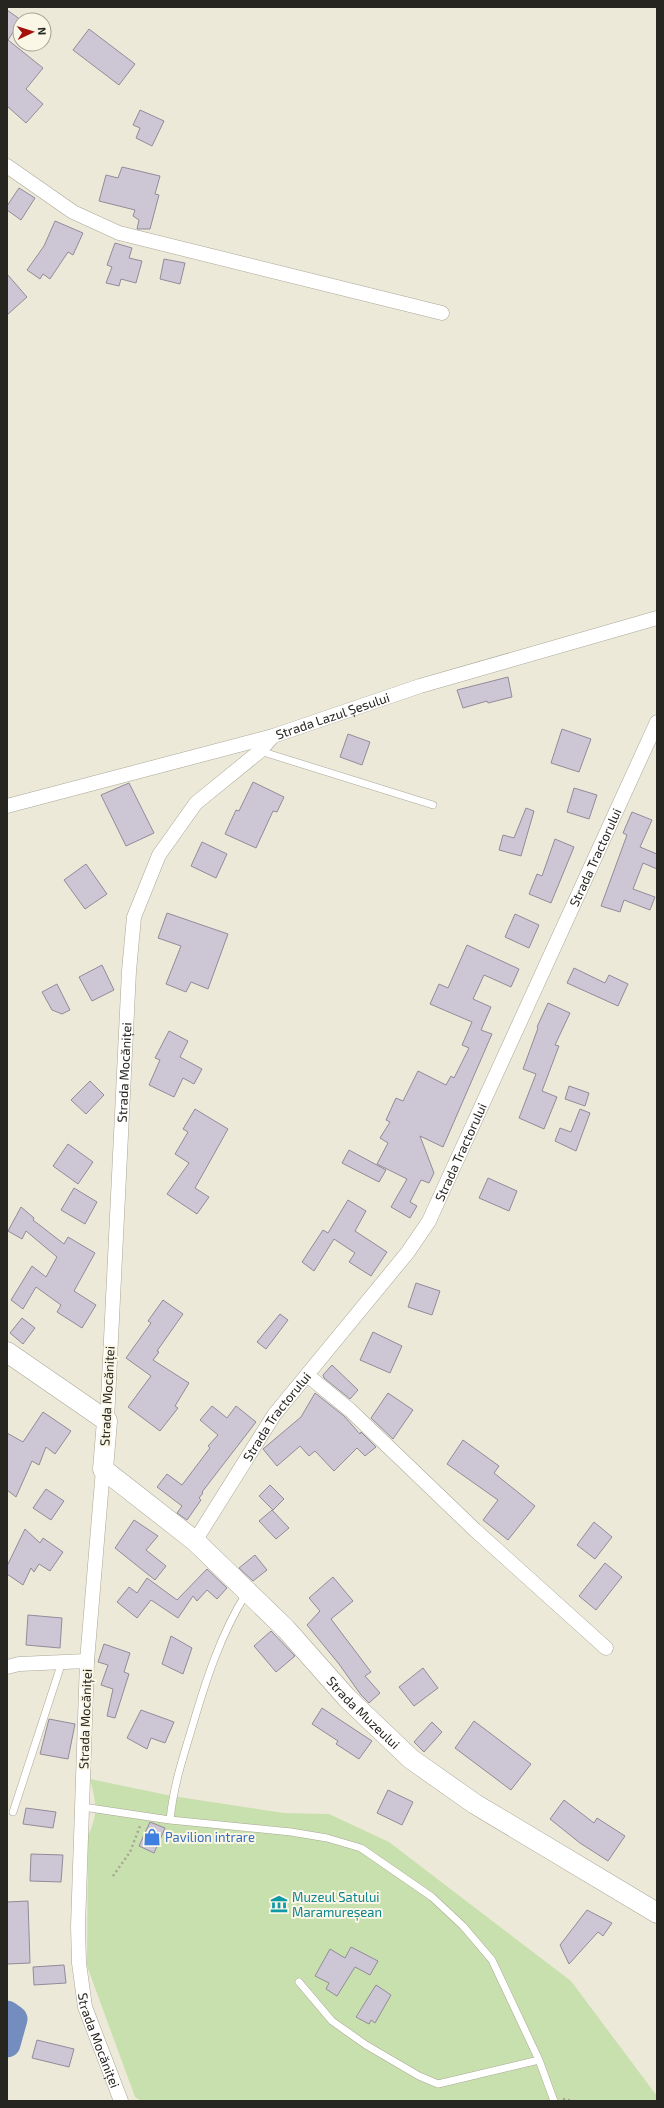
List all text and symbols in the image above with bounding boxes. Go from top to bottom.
north arrow [12,12,52,52]
text: N [36,27,49,36]
street label: Strada Lazul Șesului [274,689,392,743]
street label: Strada Tractorului [566,806,625,909]
street label: Strada Mocăniței [114,1022,135,1123]
street label: Strada Tractorului [431,1100,490,1204]
street label: Strada Mocăniței [96,1346,119,1447]
street label: Strada Tractorului [239,1369,314,1464]
street label: Strada Mocăniței [75,1669,96,1769]
street label: Strada Muzeului [324,1673,403,1752]
shop icon: Pavilion intrare [142,1827,162,1847]
place label: Pavilion intrare [165,1829,255,1845]
place label: Muzeul Satului Maramureșean [292,1889,382,1921]
museum icon: Muzeul Satului Maramureșean [269,1894,289,1914]
street label: Strada Mocăniței [75,1992,123,2090]

